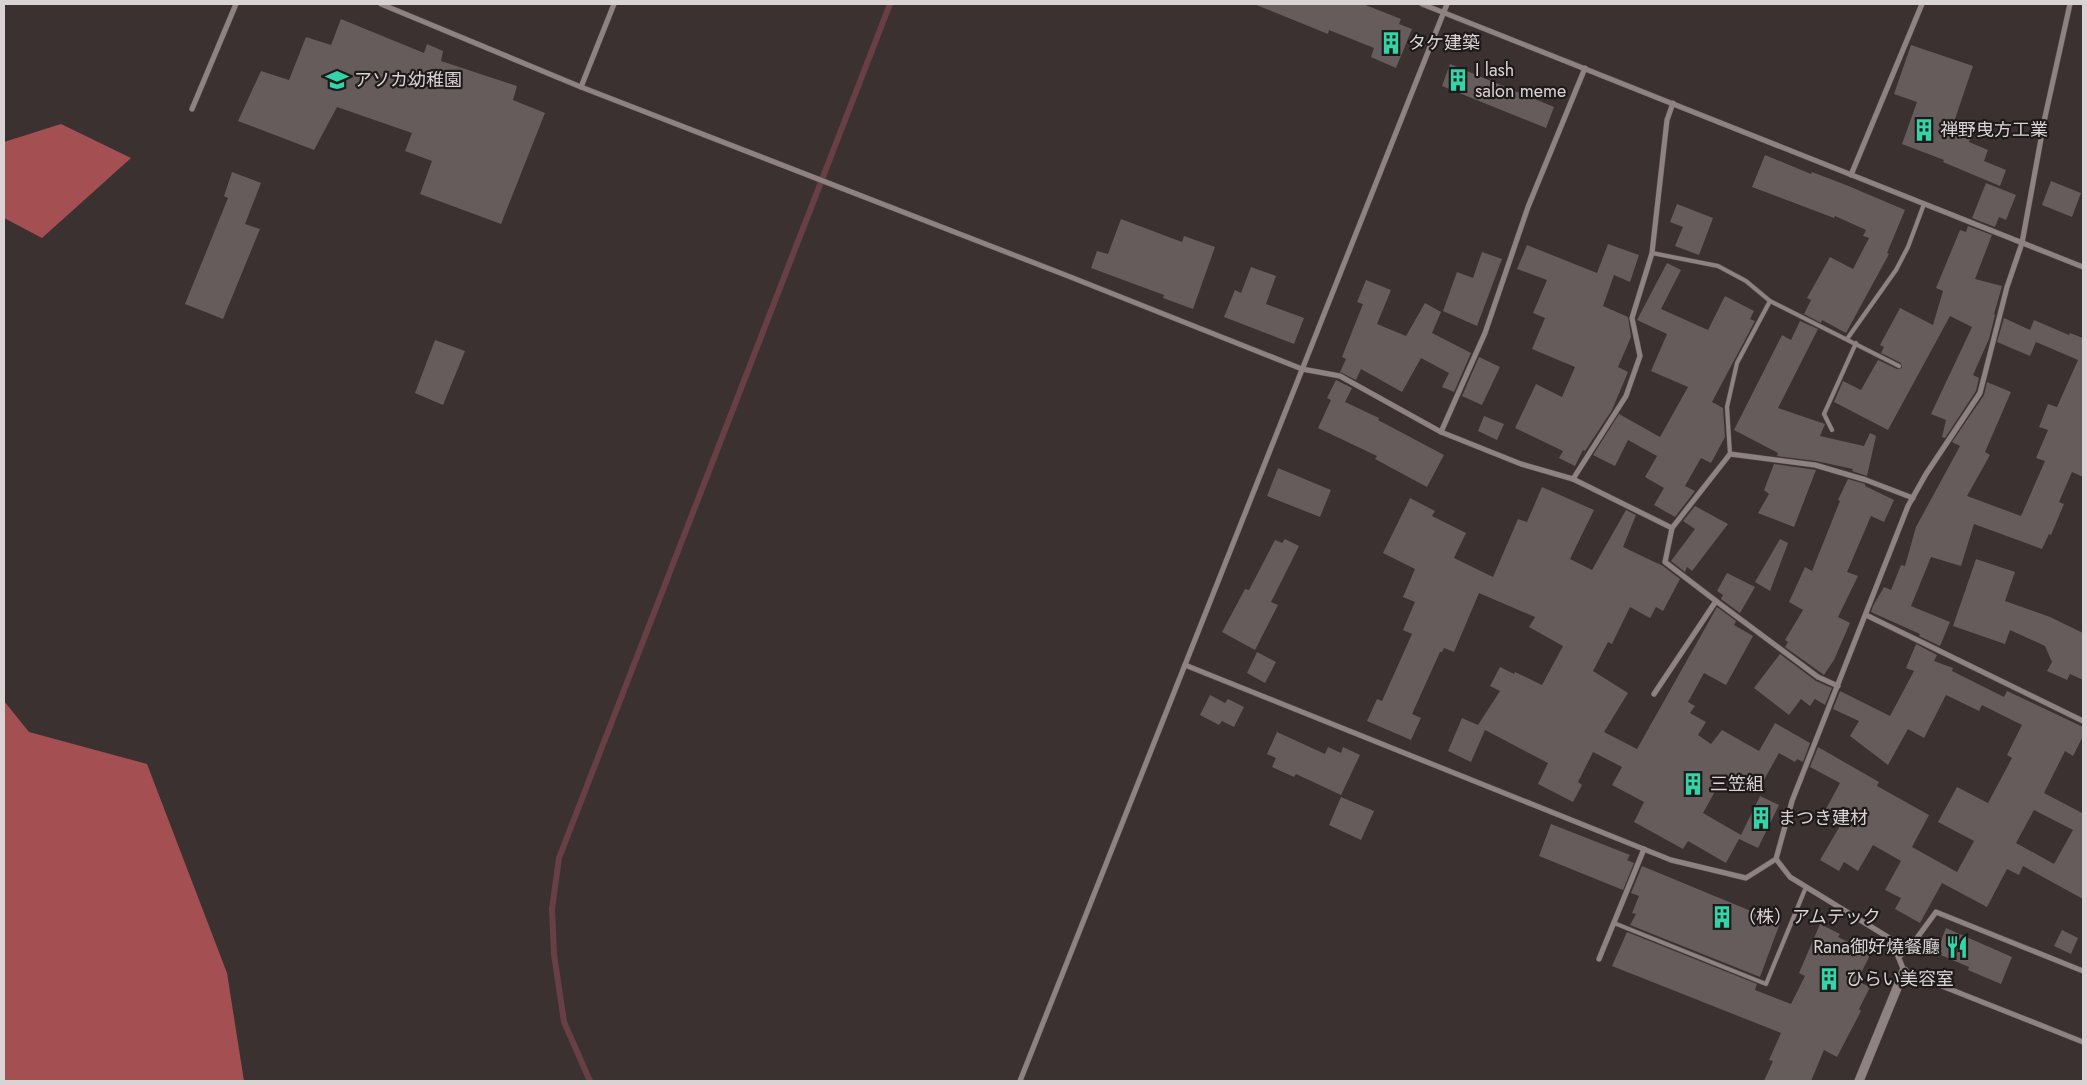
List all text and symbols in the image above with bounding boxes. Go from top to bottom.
building icon: タケ建築 [1378,30,1404,56]
place label: タケ建築 [1408,30,1480,56]
place label: I lash salon meme [1475,57,1566,104]
school or university icon: アソカ幼稚園 [324,67,350,93]
place label: アソカ幼稚園 [354,67,462,93]
building icon: I lash salon meme [1445,67,1471,93]
building icon: 禅野曳方工業 [1911,117,1937,143]
place label: 禅野曳方工業 [1940,117,2048,143]
building icon: 三笠組 [1680,771,1706,797]
place label: 三笠組 [1710,771,1764,797]
building icon: まつき建材 [1748,805,1774,831]
place label: まつき建材 [1778,805,1868,831]
building icon: （株）アムテック [1709,904,1735,930]
place label: （株）アムテック [1738,904,1881,930]
place label: Rana御好燒餐廳 [1813,934,1940,960]
restaurant icon: Rana御好燒餐廳 [1944,934,1970,960]
building icon: ひらい美容室 [1816,966,1842,992]
place label: ひらい美容室 [1846,966,1954,992]

